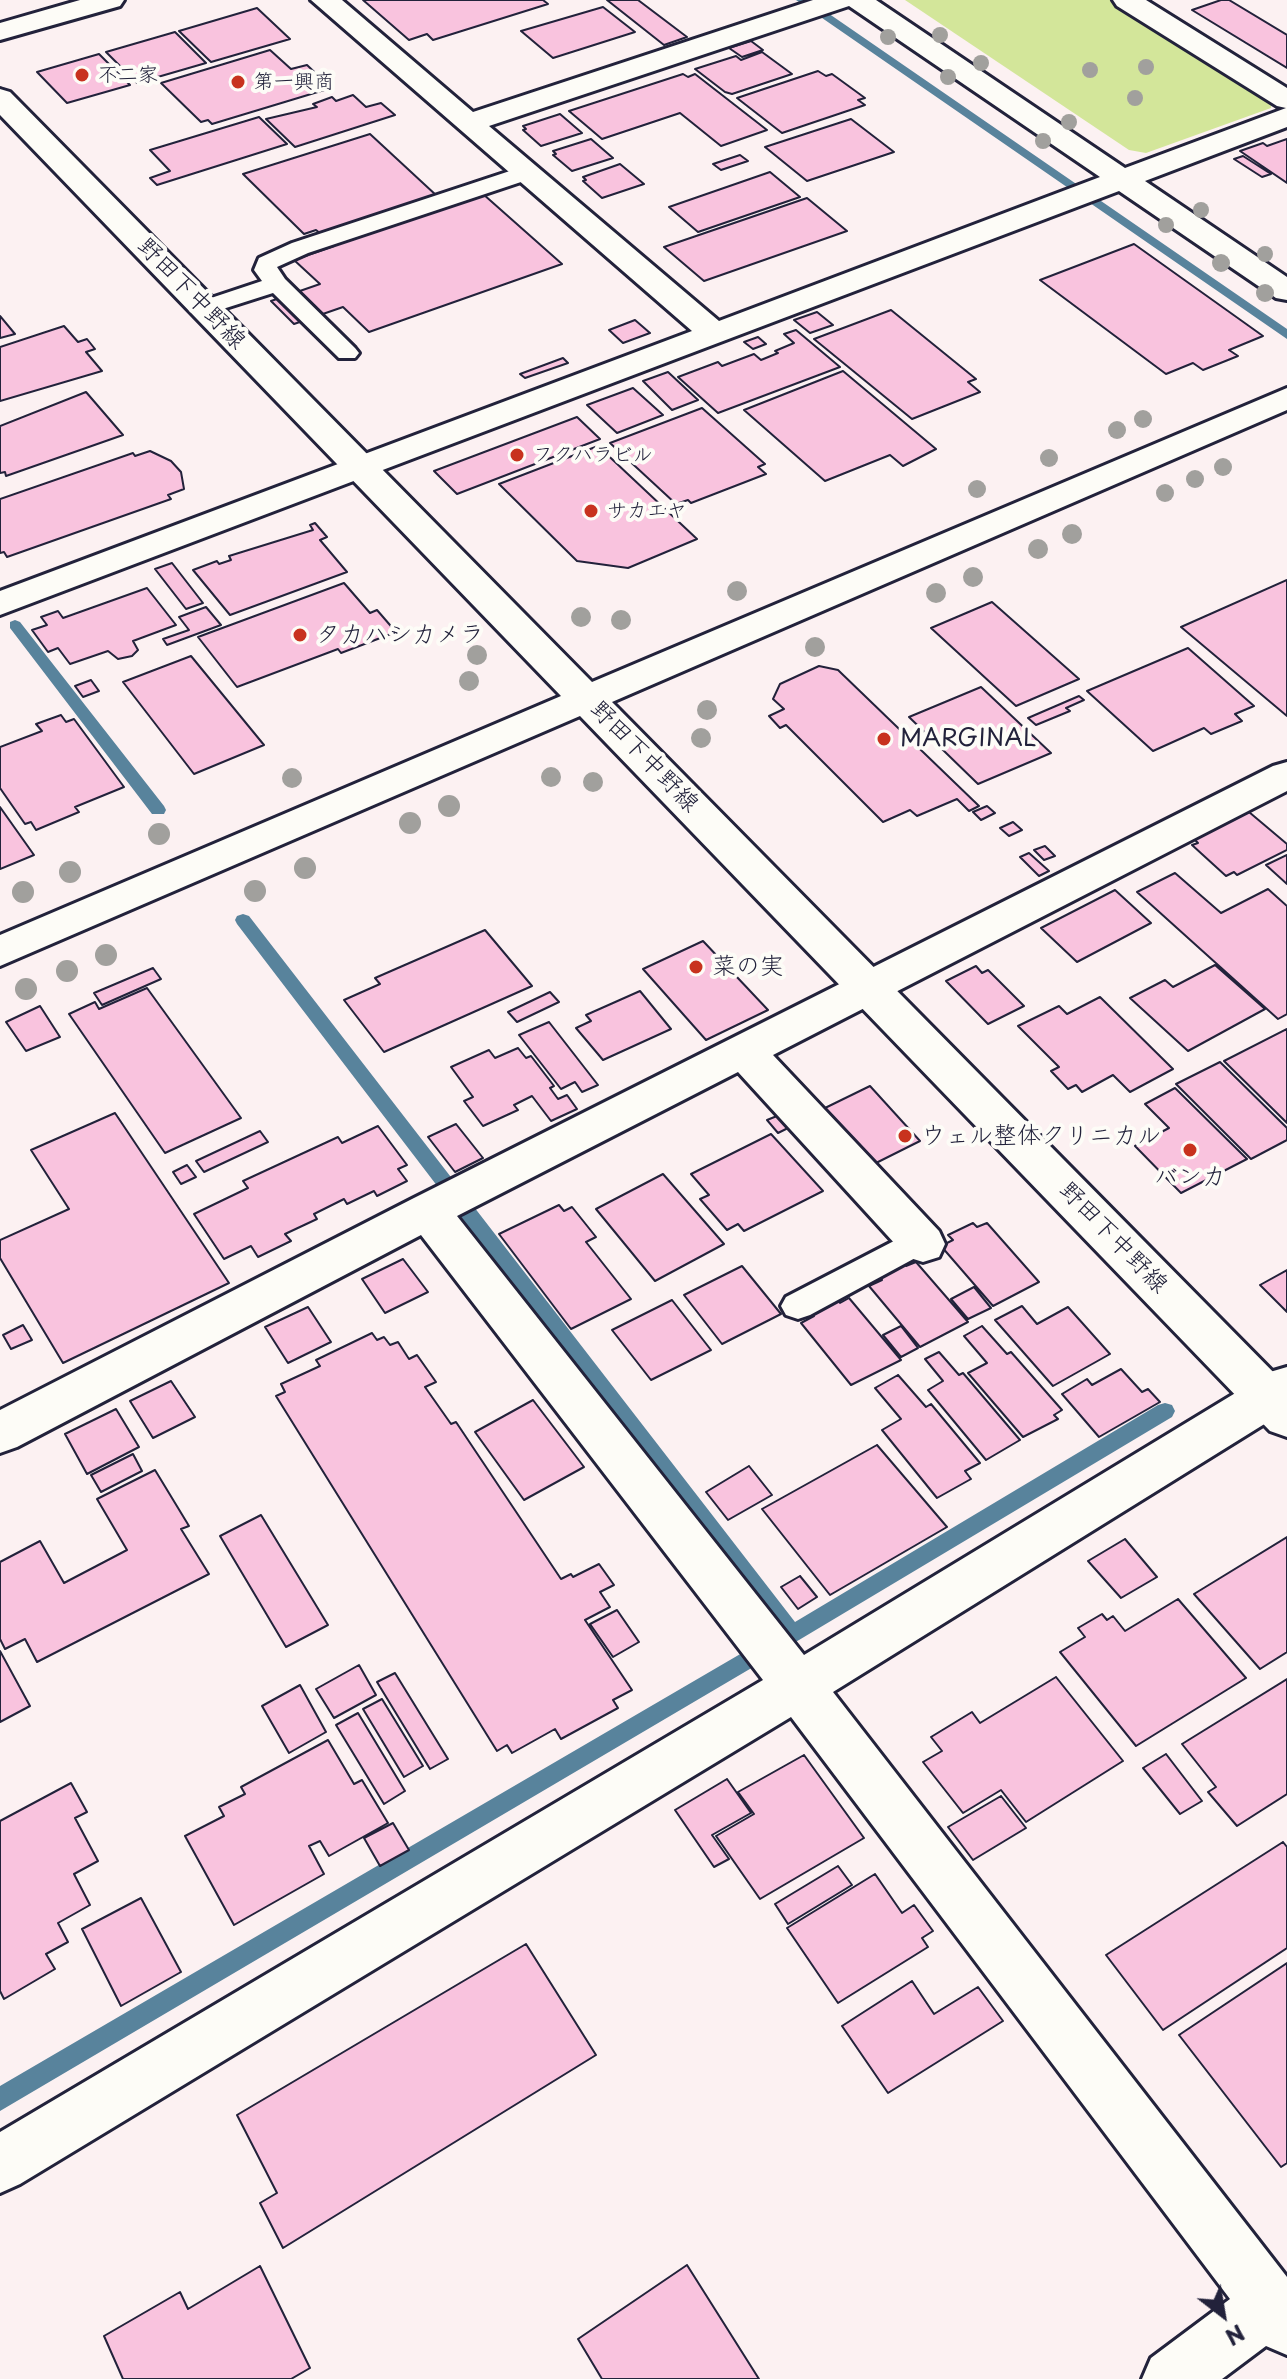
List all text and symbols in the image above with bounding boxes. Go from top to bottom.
place label: 不二家 [98,63,158,87]
marker: 不二家 [73,66,91,84]
place label: 第一興商 [254,70,334,94]
marker: 第一興商 [229,73,247,91]
street label: 野田下中野線 [131,232,251,356]
place label: フクハラビル [533,443,653,467]
marker: フクハラビル [508,446,526,464]
place label: サカエヤ [607,499,687,523]
marker: サカエヤ [582,502,600,520]
place label: タカハシカメラ [316,621,484,649]
marker: タカハシカメラ [291,626,309,644]
street label: 野田下中野線 [584,695,704,819]
place label: MARGINAL [900,725,1036,753]
marker: MARGINAL [875,730,893,748]
place label: 菜の実 [712,953,784,981]
marker: 菜の実 [687,958,705,976]
place label: ウェル整体クリニカル [921,1122,1161,1150]
marker: ウェル整体クリニカル [896,1127,914,1145]
marker: バンカ [1181,1141,1199,1159]
place label: バンカ [1154,1163,1226,1191]
street label: 野田下中野線 [1053,1176,1173,1300]
north arrow [1183,2275,1263,2355]
text: N [1220,2317,1252,2355]

